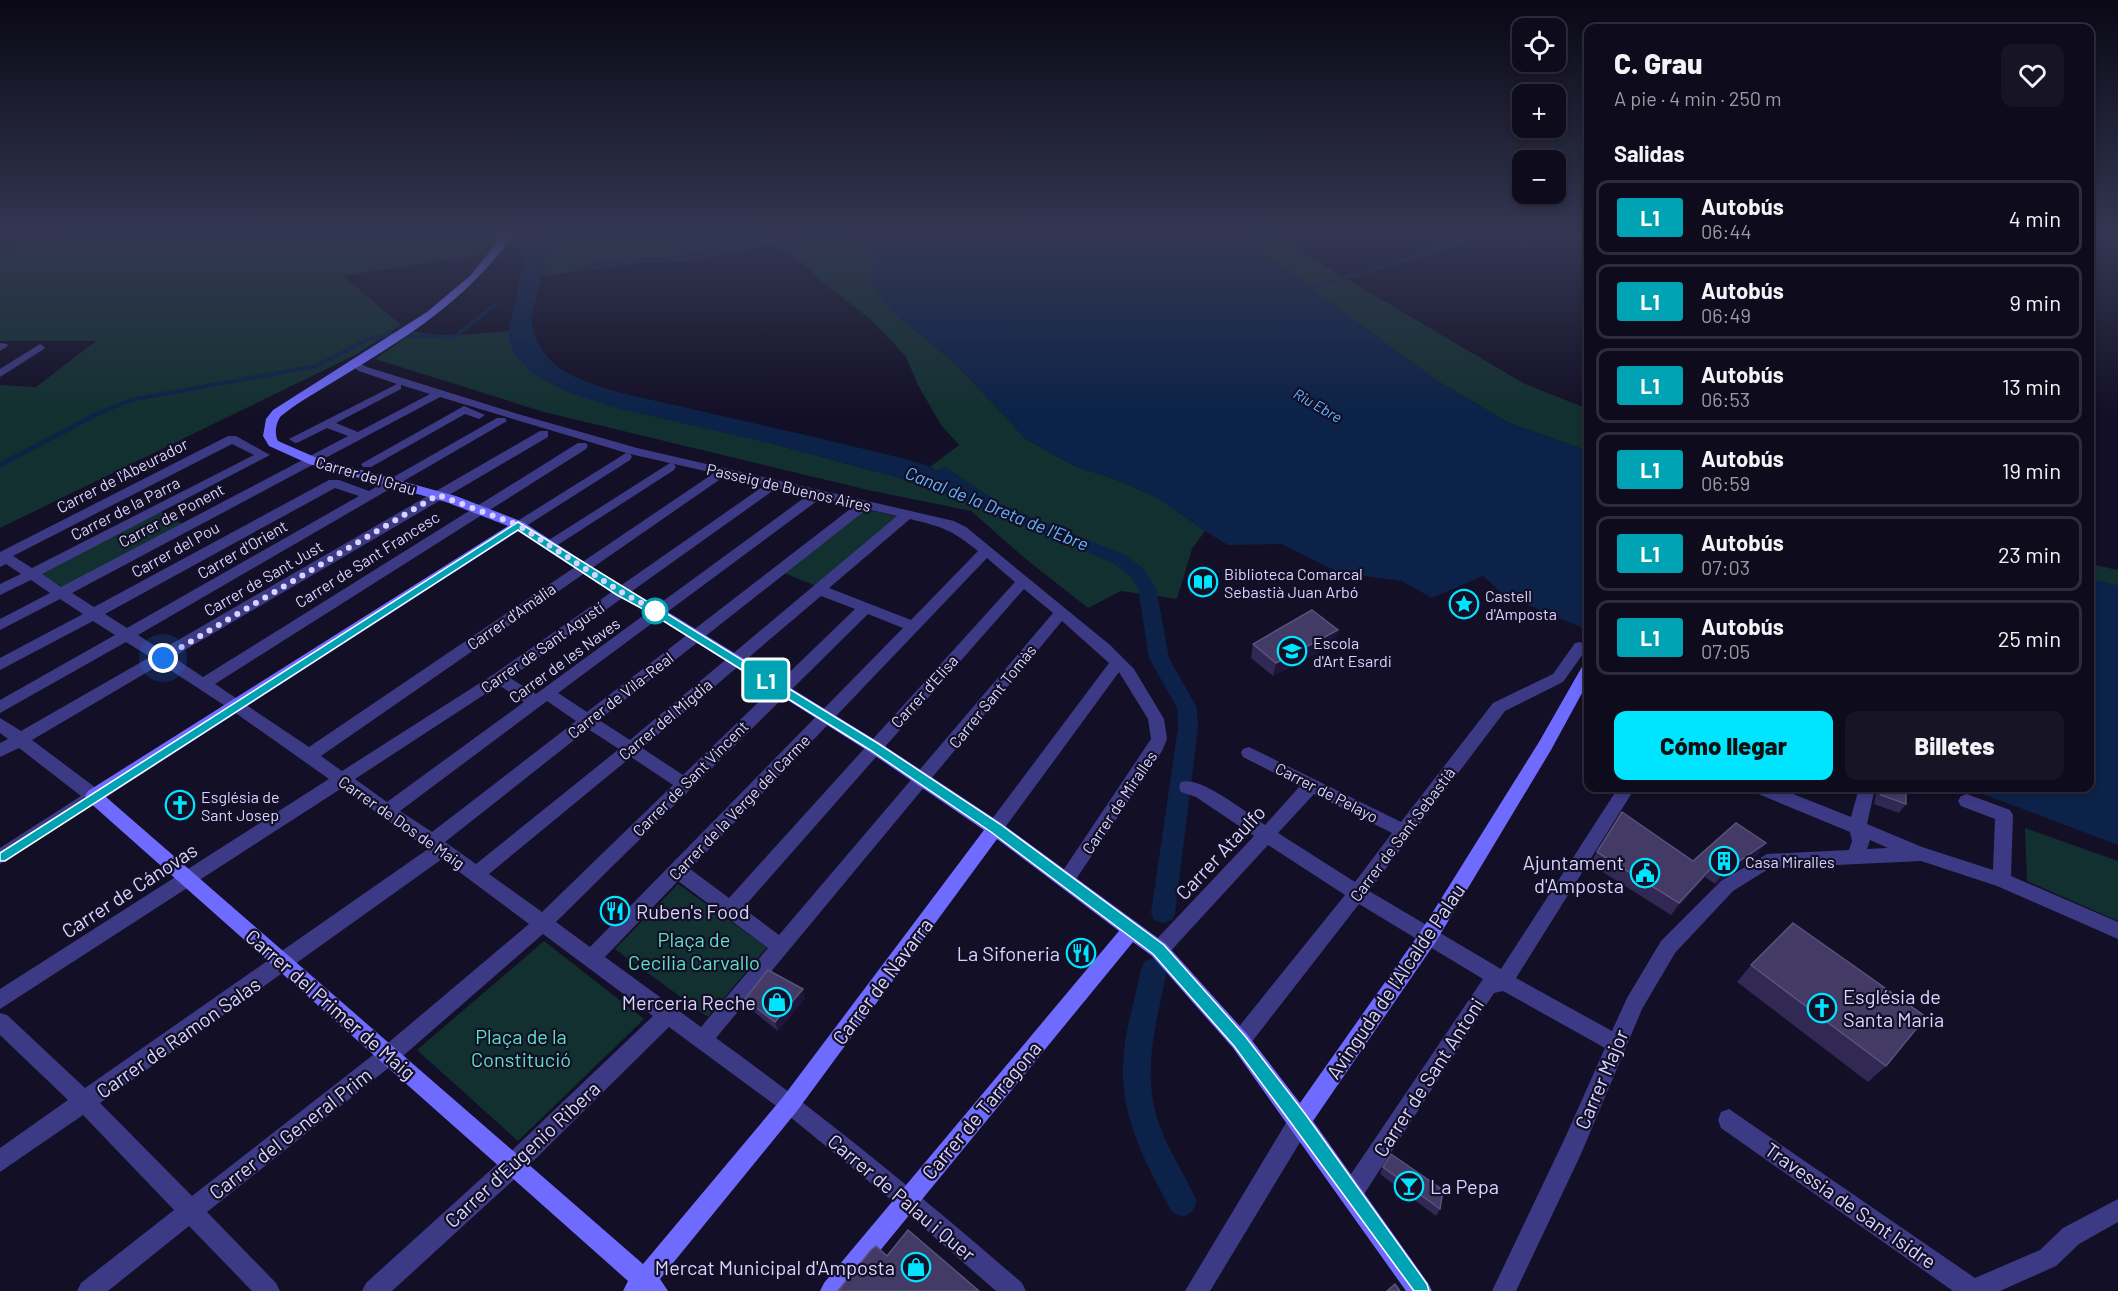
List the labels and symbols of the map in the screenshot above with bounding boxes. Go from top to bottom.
water label: Riu Ebre [1291,384,1346,426]
street label: Carrer de l'Abeurador [53,434,191,516]
street label: Carrer del Grau [314,452,418,498]
street label: Passeig de Buenos Aires [705,459,873,515]
water label: Canal de la Dreta de l'Ebre [902,461,1092,555]
street label: Carrer de la Parra [67,472,183,544]
street label: Carrer de Ponent [115,479,227,551]
street label: Carrer de Sant Francesc [291,507,443,611]
street label: Carrer d'Orient [194,516,290,582]
street label: Carrer del Pou [128,517,222,581]
street label: Carrer de Sant Just [200,536,326,620]
place label: Biblioteca Comarcal Sebastià Juan Arbó [1224,564,1363,601]
library icon: Biblioteca Comarcal Sebastià Juan Arbó [1187,566,1219,598]
street label: Carrer d'Amàlia [463,578,559,654]
place label: Castell d'Amposta [1485,586,1557,623]
place icon: Castell d'Amposta [1448,588,1480,620]
street label: Carrer de Sant Agustí [477,597,608,697]
unlabelled marker [642,598,668,624]
street label: Carrer de les Naves [505,613,623,707]
place label: Escola d'Art Esardi [1313,633,1392,670]
school or university icon: Escola d'Art Esardi [1276,635,1308,667]
street label: Carrer Sant Tomàs [944,640,1040,752]
your location [148,643,178,673]
street label: Carrer de Vila-Real [563,648,677,742]
street label: Carrer d'Elisa [886,651,962,731]
line badge: L1 [739,660,793,700]
street label: Carrer del Migdia [614,674,716,764]
street label: Carrer de Sant Vincent [628,716,752,840]
street label: Carrer de la Verge del Carme [664,730,814,884]
street label: Carrer de Miralles [1077,747,1161,857]
street label: Carrer de Pelayo [1272,758,1382,826]
street label: Carrer de Sant Sebastià [1345,763,1459,905]
street label: Carrer de Dos de Maig [335,771,469,873]
place label: Església de Sant Josep [201,787,279,824]
church icon: Església de Sant Josep [164,789,196,821]
street label: Carrer Ataulfo [1170,800,1270,904]
street label: Carrer de Cánovas [57,837,201,943]
building icon: Casa Miralles [1708,845,1740,877]
place label: Ajuntament d'Amposta [1523,850,1624,897]
place label: Casa Miralles [1745,852,1835,871]
public building icon: Ajuntament d'Amposta [1629,857,1661,889]
street label: Avinguda de l'Alcalde Palau [1321,879,1469,1083]
restaurant icon: Ruben's Food [599,895,631,927]
place label: Ruben's Food [636,899,750,923]
street label: Carrer de Navarra [827,913,937,1049]
street label: Carrer del Primer de Maig [241,924,421,1084]
park label: Plaça de Cecilia Carvallo [628,927,760,974]
restaurant icon: La Sifoneria [1065,937,1097,969]
place label: La Sifoneria [957,941,1060,965]
street label: Carrer de Ramon Salas [91,971,265,1103]
place label: Església de Santa Maria [1843,984,1944,1031]
shop icon: Merceria Reche [761,986,793,1018]
place label: Merceria Reche [622,990,756,1014]
church icon: Església de Santa Maria [1806,992,1838,1024]
street label: Carrer de Sant Antoni [1368,993,1488,1161]
park label: Plaça de la Constitució [471,1024,571,1071]
street label: Carrer Major [1569,1025,1633,1133]
street label: Carrer de Tarragona [916,1036,1046,1184]
street label: Carrer del General Prim [204,1062,376,1204]
street label: Carrer d'Eugenio Ribera [439,1076,605,1232]
street label: Carrer de Palau i Quer [823,1128,981,1266]
street label: Travessia de Sant Isidre [1761,1137,1941,1273]
bar icon: La Pepa [1393,1170,1425,1202]
place label: La Pepa [1430,1174,1499,1198]
shop icon: Mercat Municipal d'Amposta [900,1251,932,1283]
place label: Mercat Municipal d'Amposta [655,1255,895,1279]

